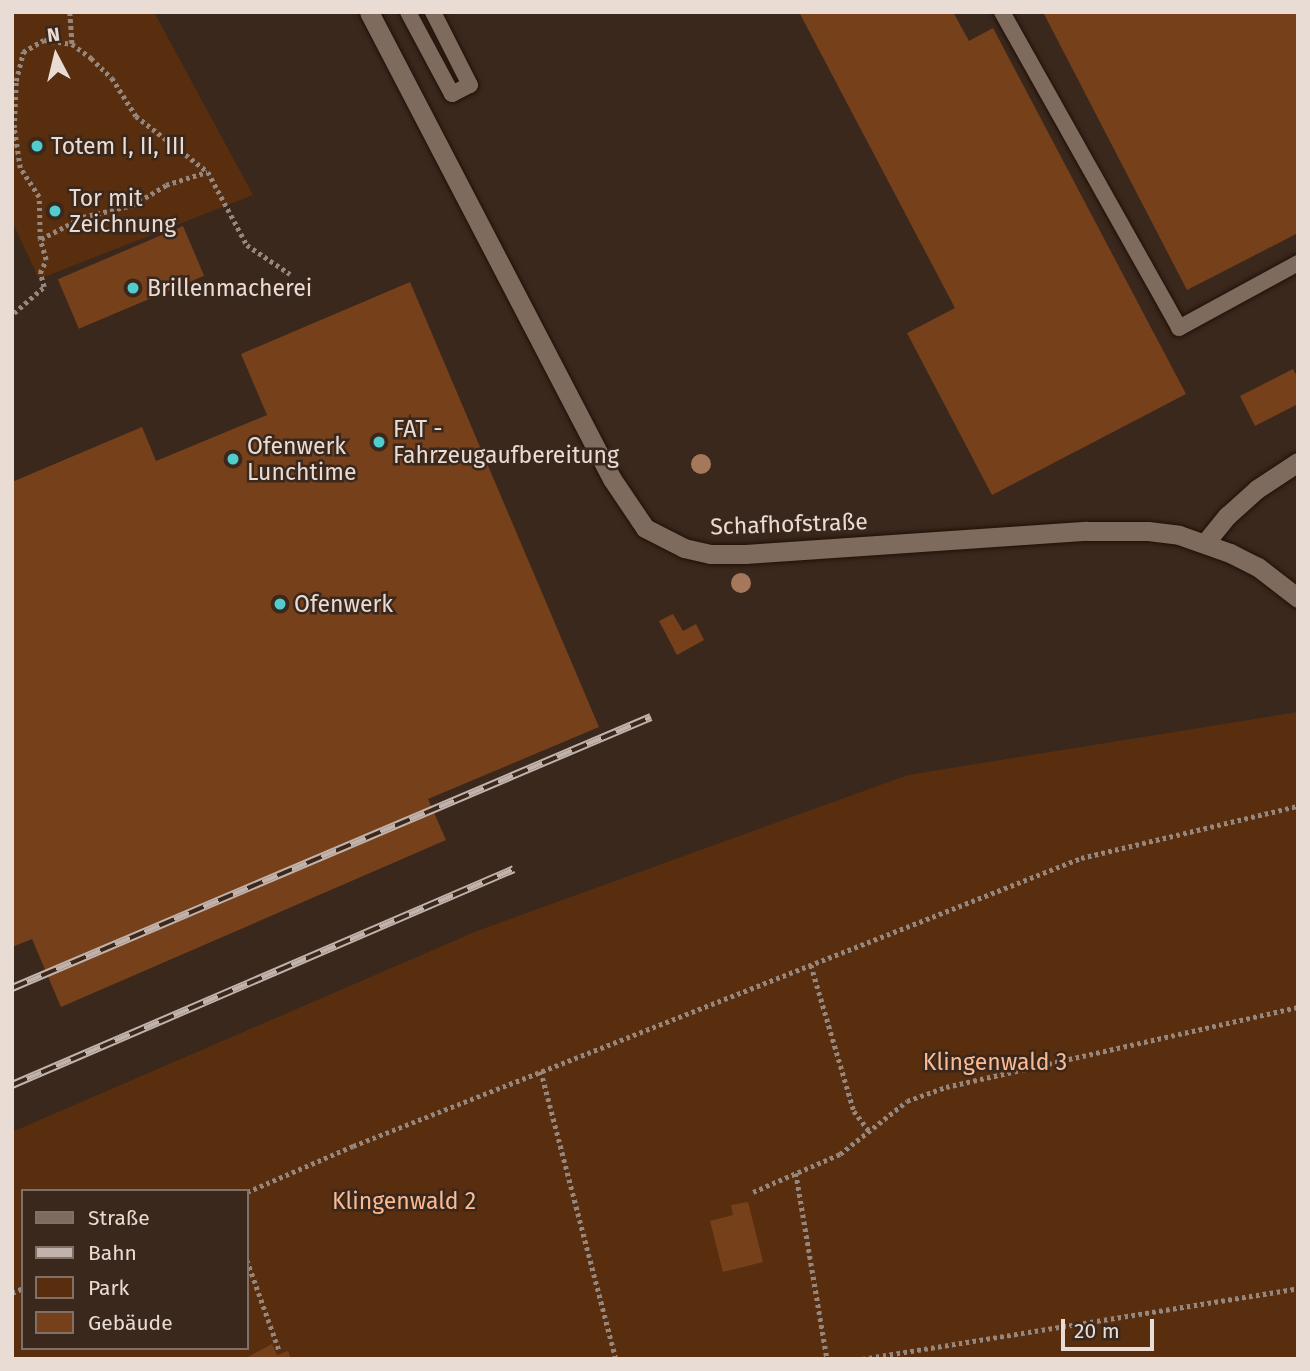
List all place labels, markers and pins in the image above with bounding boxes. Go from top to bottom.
place label: Totem I, II, III [51,132,185,160]
marker: Totem I, II, III [29,138,45,154]
place label: Tor mit Zeichnung [69,184,176,238]
marker: Tor mit Zeichnung [47,203,63,219]
place label: Brillenmacherei [147,274,312,302]
marker: Brillenmacherei [125,280,141,296]
place label: FAT - Fahrzeugaufbereitung [393,415,619,469]
place label: Ofenwerk Lunchtime [247,432,356,486]
marker: FAT - Fahrzeugaufbereitung [371,434,387,450]
marker: Ofenwerk Lunchtime [225,451,241,467]
place label: Ofenwerk [294,590,393,618]
marker: Ofenwerk [272,596,288,612]

